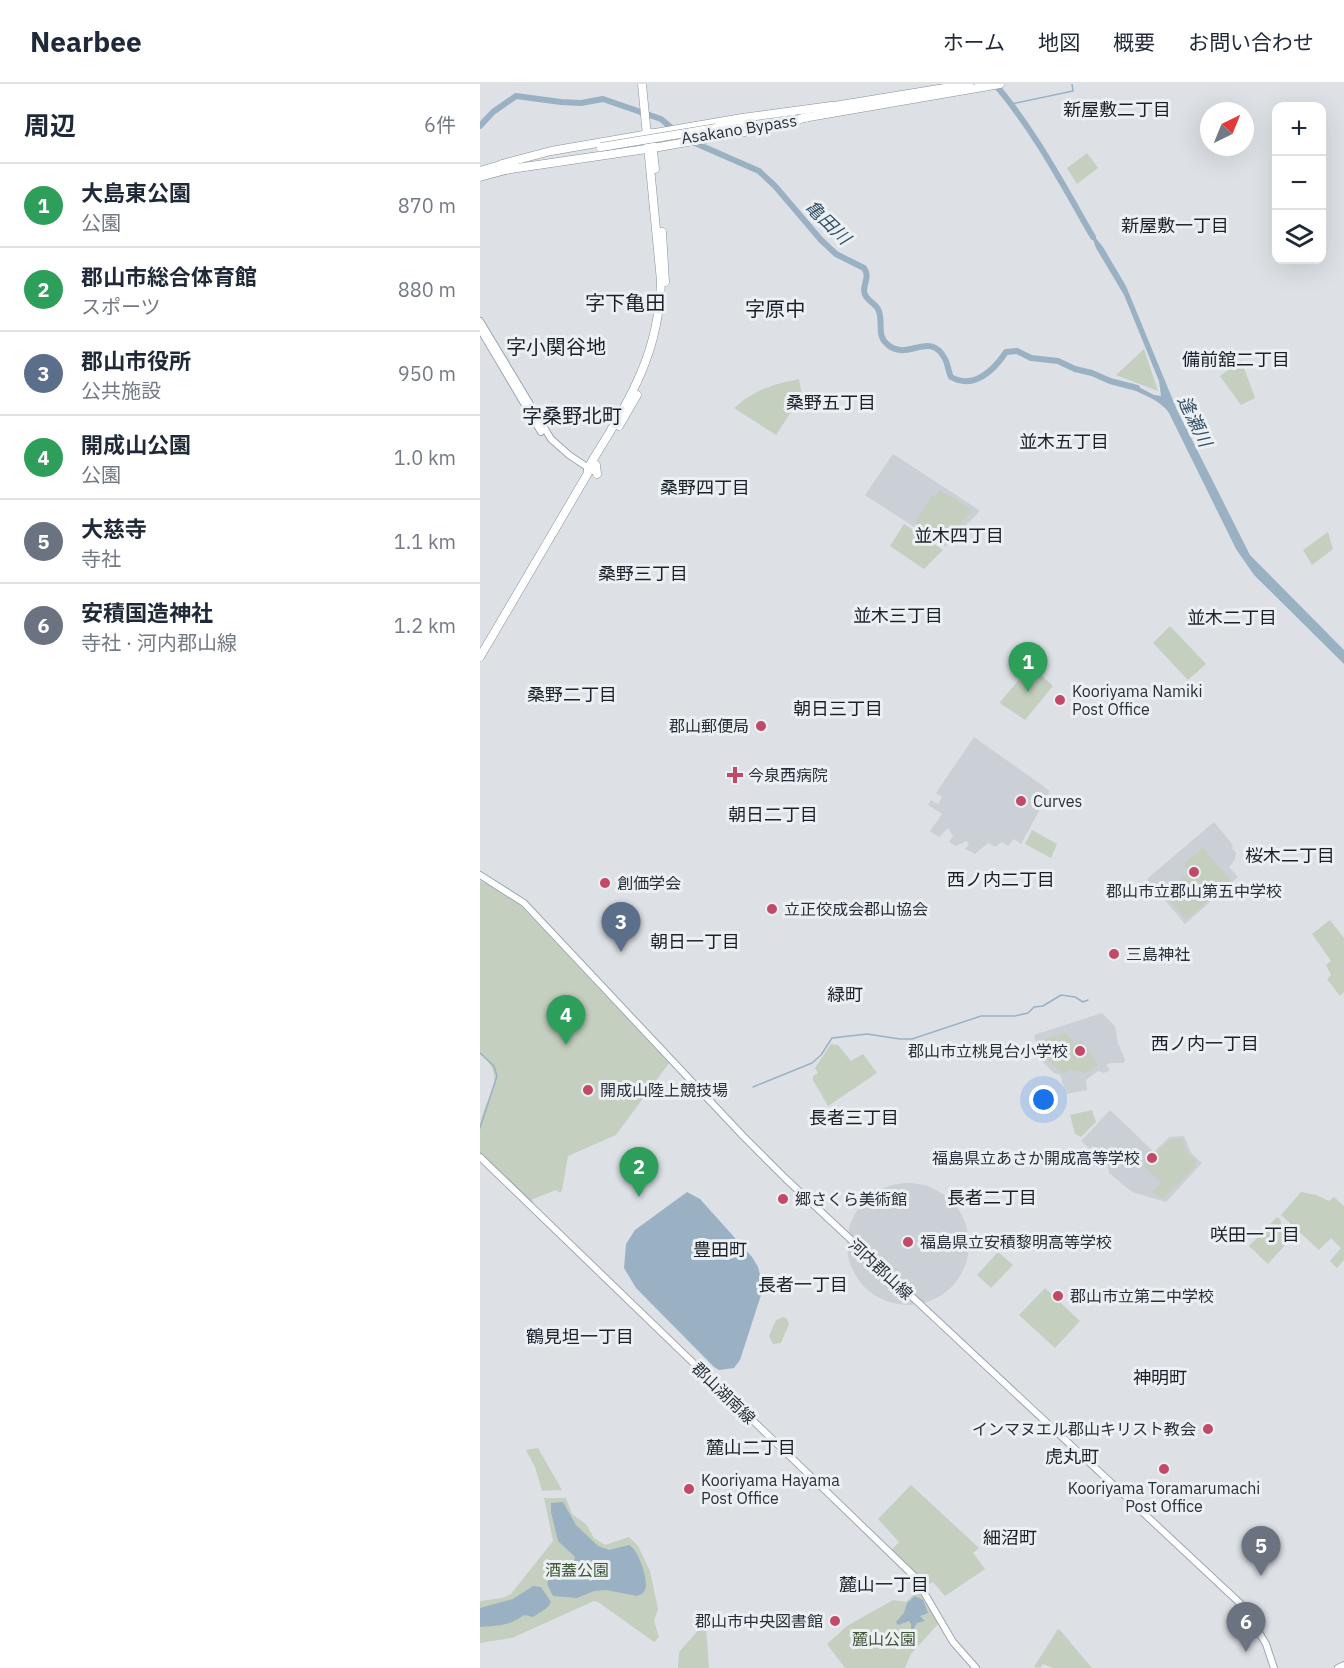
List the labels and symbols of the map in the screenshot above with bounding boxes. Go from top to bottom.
district label: 新屋敷二丁目 [1063,98,1171,121]
north arrow [1200,102,1254,156]
street label: Asakano Bypass [680,110,798,148]
water label: 亀田川 [801,195,857,250]
district label: 新屋敷一丁目 [1121,214,1229,237]
district label: 字下亀田 [585,289,665,316]
district label: 字原中 [745,295,805,322]
district label: 字小関谷地 [506,333,606,360]
district label: 備前舘二丁目 [1182,348,1290,371]
district label: 桑野五丁目 [786,391,876,414]
water label: 逢瀬川 [1173,392,1218,452]
district label: 字桑野北町 [522,402,622,429]
district label: 並木五丁目 [1019,430,1109,453]
district label: 桑野四丁目 [660,476,750,499]
district label: 並木四丁目 [914,524,1004,547]
district label: 桑野三丁目 [598,562,688,585]
district label: 並木三丁目 [853,604,943,627]
district label: 並木二丁目 [1187,606,1277,629]
pin: 1 [1008,642,1048,692]
place label: Kooriyama Namiki Post Office [1072,681,1202,719]
district label: 桑野二丁目 [527,683,617,706]
marker: Kooriyama Namiki Post Office [1053,693,1067,707]
district label: 朝日三丁目 [793,697,883,720]
place label: 郡山郵便局 [669,716,749,736]
marker: 郡山郵便局 [754,719,768,733]
place label: 今泉西病院 [748,765,828,785]
marker: 今泉西病院 [726,766,744,784]
place label: Curves [1033,791,1082,811]
marker: Curves [1014,794,1028,808]
district label: 朝日二丁目 [728,803,818,826]
district label: 桜木二丁目 [1245,844,1335,867]
marker: 郡山市立郡山第五中学校 [1187,865,1201,879]
district label: 西ノ内二丁目 [947,868,1055,891]
place label: 創価学会 [617,873,681,893]
marker: 創価学会 [598,876,612,890]
place label: 郡山市立郡山第五中学校 [1106,881,1282,901]
place label: 立正佼成会郡山協会 [784,899,928,919]
pin: 3 [602,902,640,952]
marker: 立正佼成会郡山協会 [765,902,779,916]
district label: 朝日一丁目 [650,930,740,953]
place label: 三島神社 [1126,944,1190,964]
marker: 三島神社 [1107,947,1121,961]
district label: 緑町 [827,983,863,1006]
pin: 4 [546,996,586,1045]
district label: 西ノ内一丁目 [1151,1032,1259,1055]
place label: 郡山市立桃見台小学校 [908,1041,1068,1061]
marker: 郡山市立桃見台小学校 [1073,1044,1087,1058]
place label: 開成山陸上競技場 [600,1080,728,1100]
marker: 開成山陸上競技場 [581,1083,595,1097]
your location [1029,1085,1058,1114]
district label: 長者三丁目 [809,1106,899,1129]
pin: 2 [620,1148,658,1197]
place label: 福島県立あさか開成高等学校 [932,1148,1140,1168]
marker: 福島県立あさか開成高等学校 [1145,1151,1159,1165]
district label: 長者二丁目 [947,1186,1037,1209]
place label: 郷さくら美術館 [795,1189,907,1209]
marker: 郷さくら美術館 [776,1192,790,1206]
district label: 咲田一丁目 [1210,1223,1300,1246]
place label: 福島県立安積黎明高等学校 [920,1232,1112,1252]
street label: 河内郡山線 [845,1234,917,1304]
marker: 福島県立安積黎明高等学校 [901,1235,915,1249]
district label: 豊田町 [693,1238,747,1261]
district label: 長者一丁目 [758,1273,848,1296]
place label: 郡山市立第二中学校 [1070,1286,1214,1306]
marker: 郡山市立第二中学校 [1051,1289,1065,1303]
district label: 鶴見坦一丁目 [526,1325,634,1348]
street label: 郡山湖南線 [688,1358,760,1428]
district label: 神明町 [1133,1366,1187,1389]
place label: インマヌエル郡山キリスト教会 [972,1419,1196,1439]
marker: インマヌエル郡山キリスト教会 [1201,1422,1215,1436]
district label: 麓山二丁目 [706,1436,796,1459]
district label: 虎丸町 [1045,1445,1099,1468]
marker: Kooriyama Toramarumachi Post Office [1157,1462,1171,1476]
place label: Kooriyama Hayama Post Office [701,1470,840,1508]
place label: Kooriyama Toramarumachi Post Office [1068,1478,1260,1516]
marker: Kooriyama Hayama Post Office [682,1482,696,1496]
district label: 細沼町 [983,1526,1037,1549]
pin: 5 [1242,1526,1280,1576]
park label: 酒蓋公園 [545,1560,609,1580]
district label: 麓山一丁目 [839,1573,929,1596]
pin: 6 [1226,1602,1266,1652]
place label: 郡山市中央図書館 [695,1611,823,1631]
marker: 郡山市中央図書館 [828,1614,842,1628]
park label: 麓山公園 [852,1629,916,1649]

